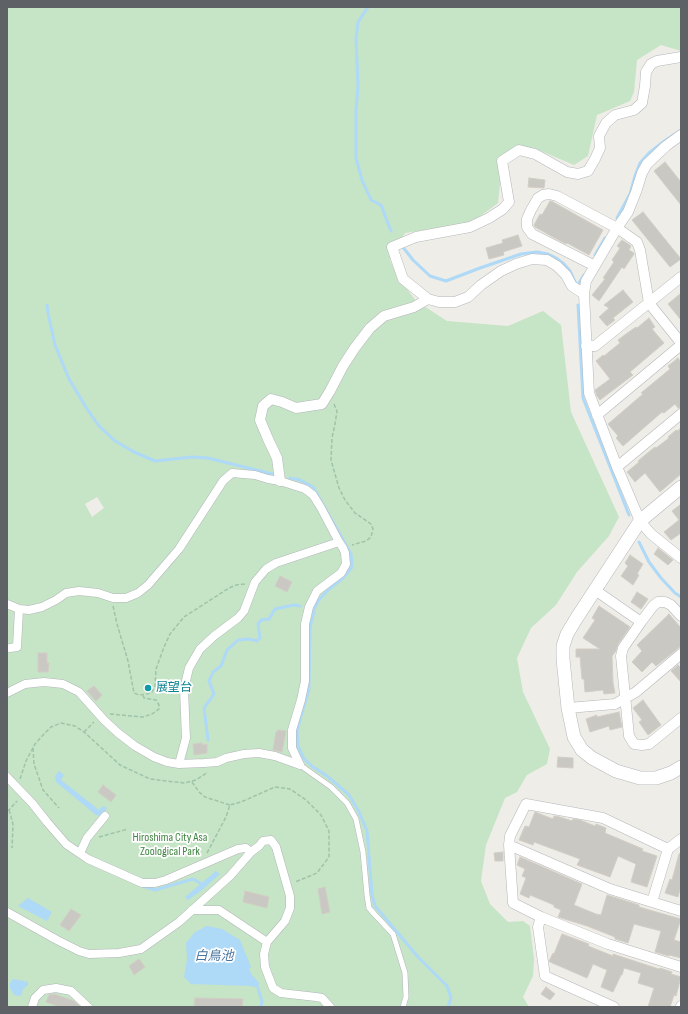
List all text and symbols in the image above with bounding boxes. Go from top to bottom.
place label: 展望台 [156,681,192,695]
marker: 展望台 [143,683,153,693]
park label: Hiroshima City Asa Zoological Park [133,831,207,859]
water label: 白鳥池 [195,949,233,965]

